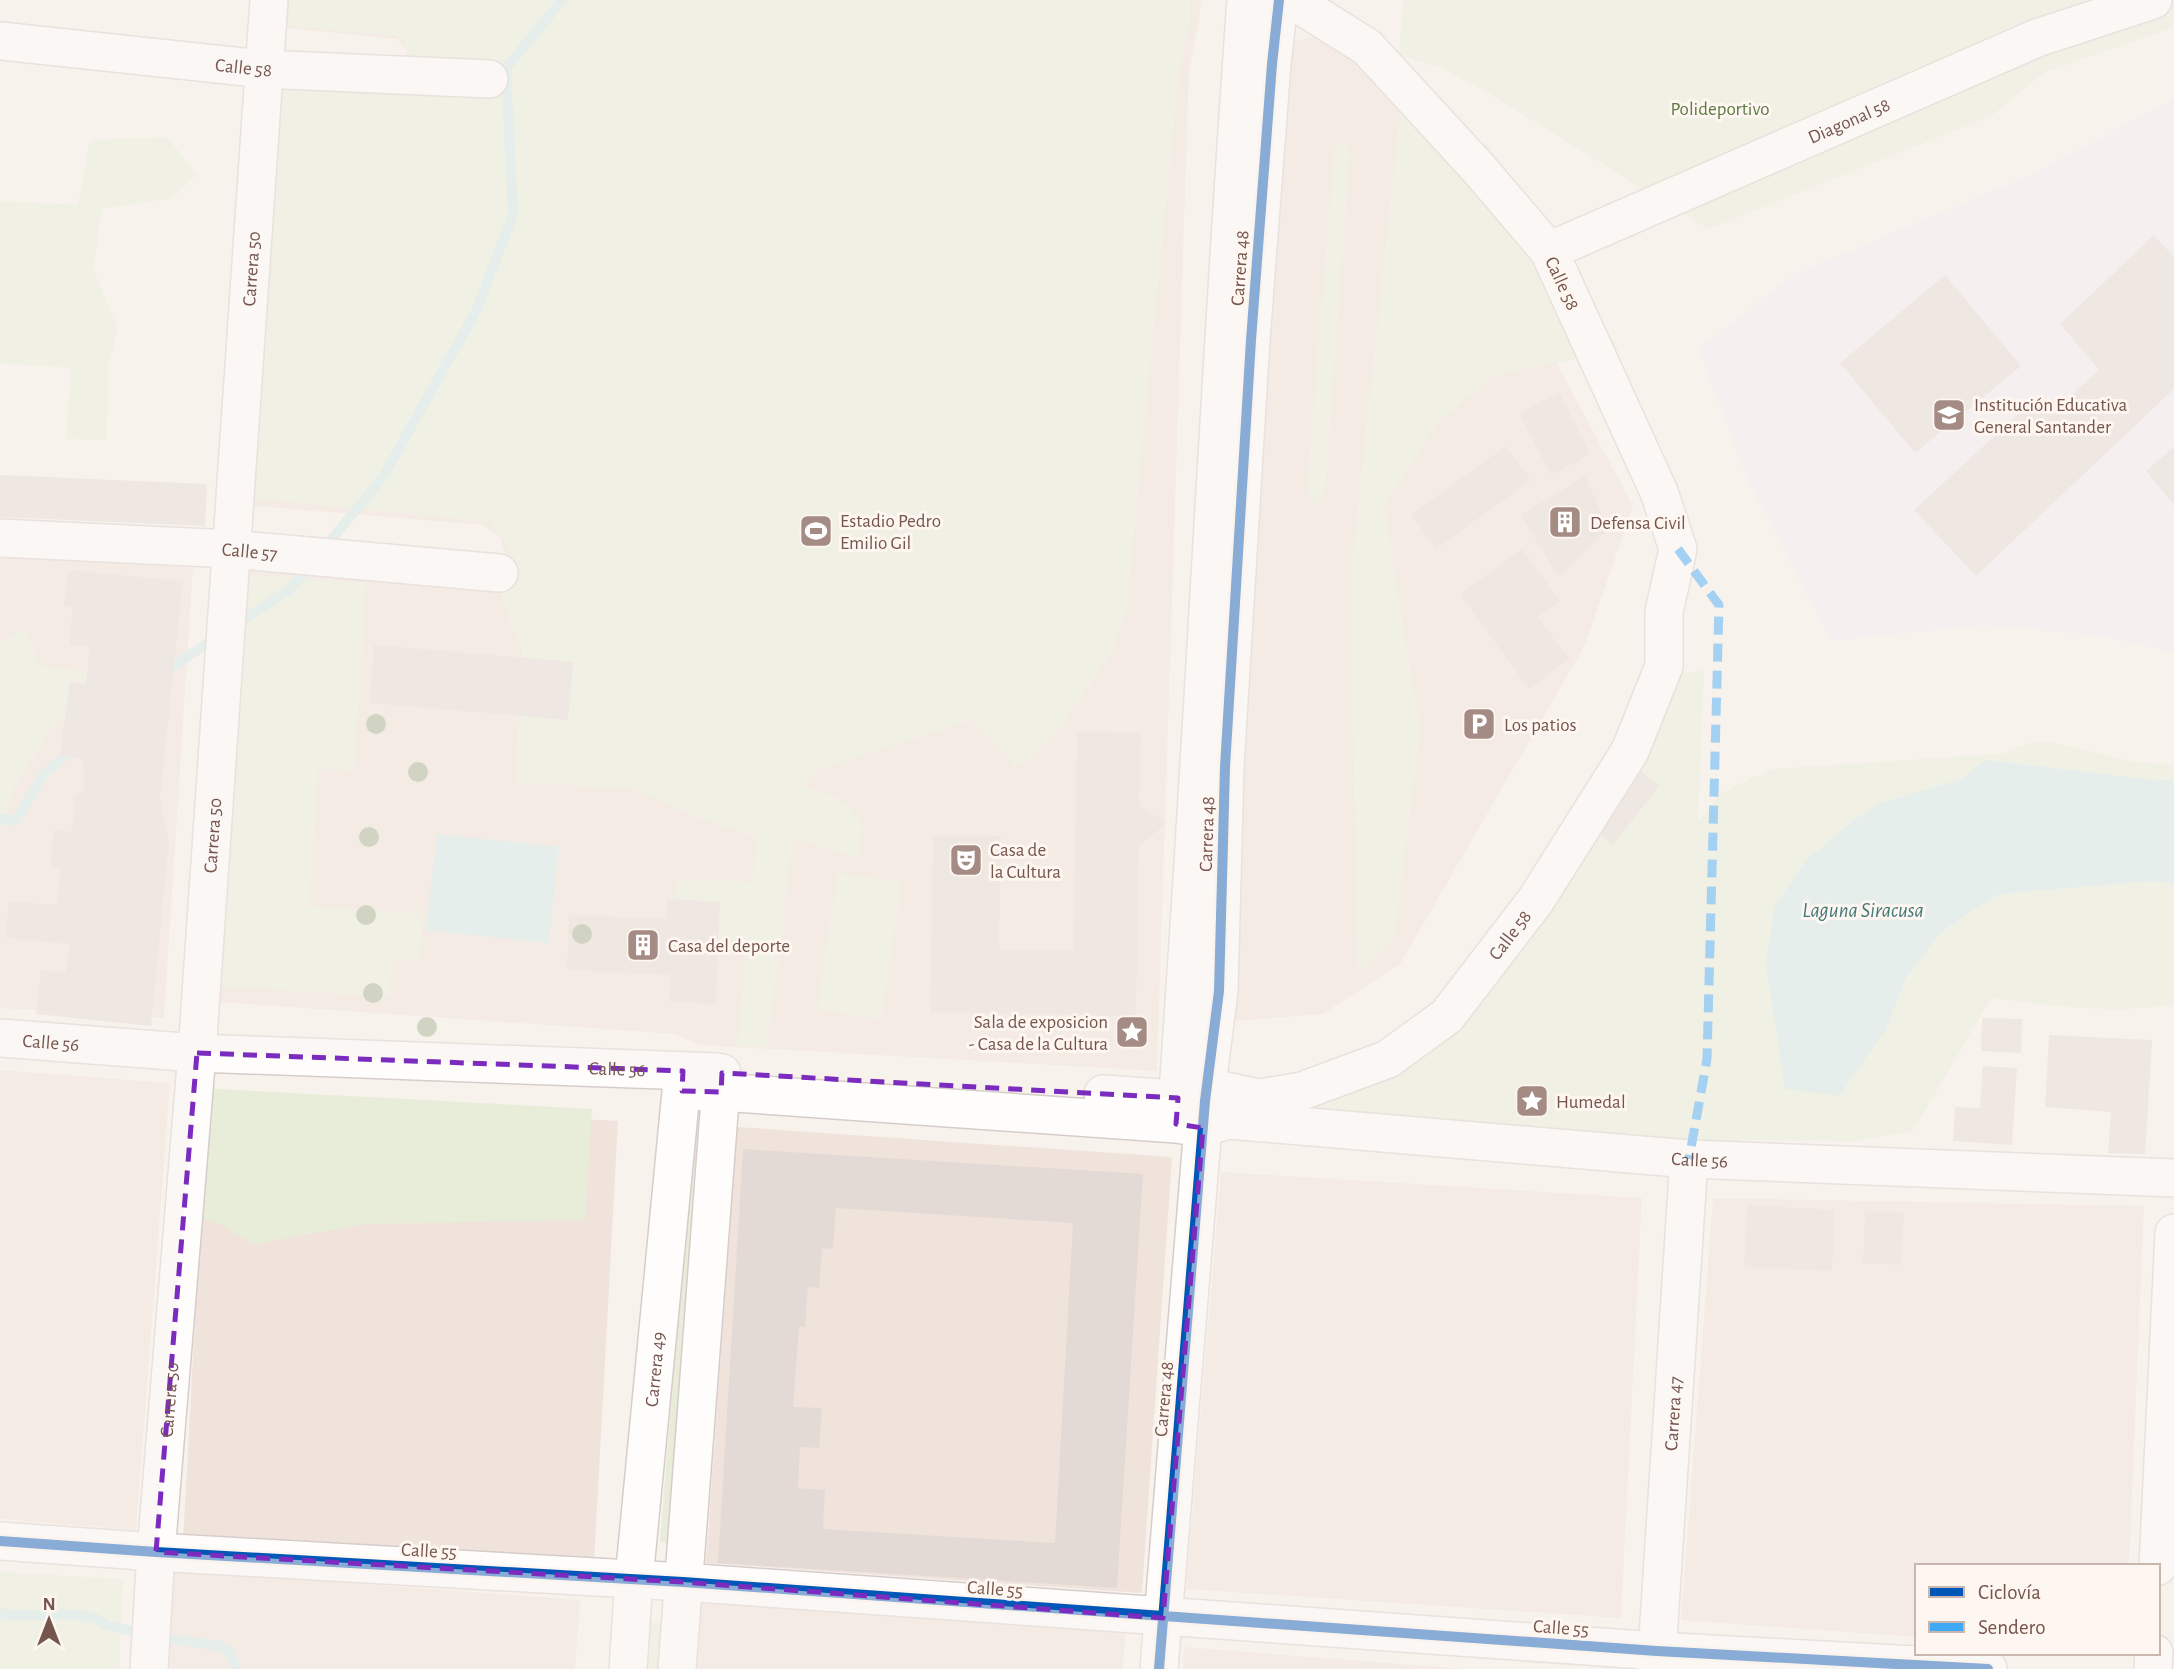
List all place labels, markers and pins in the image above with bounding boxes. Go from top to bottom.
school or university icon: Institución Educativa General Santander [1930,396,1968,434]
place label: Institución Educativa General Santander [1974,396,2128,437]
building icon: Defensa Civil [1546,503,1584,541]
sports icon: Estadio Pedro Emilio Gil [797,512,835,550]
place label: Estadio Pedro Emilio Gil [840,512,941,553]
place label: Defensa Civil [1590,514,1686,533]
parking icon: Los patios [1460,705,1498,743]
place label: Los patios [1504,716,1577,735]
theatre icon: Casa de la Cultura [947,841,985,879]
place label: Casa de la Cultura [990,841,1061,882]
building icon: Casa del deporte [624,926,662,964]
place label: Casa del deporte [668,937,790,956]
place label: Sala de exposicion - Casa de la Cultura [969,1013,1108,1054]
place icon: Sala de exposicion - Casa de la Cultura [1113,1013,1151,1051]
place icon: Humedal [1513,1082,1551,1120]
place label: Humedal [1556,1093,1626,1112]

